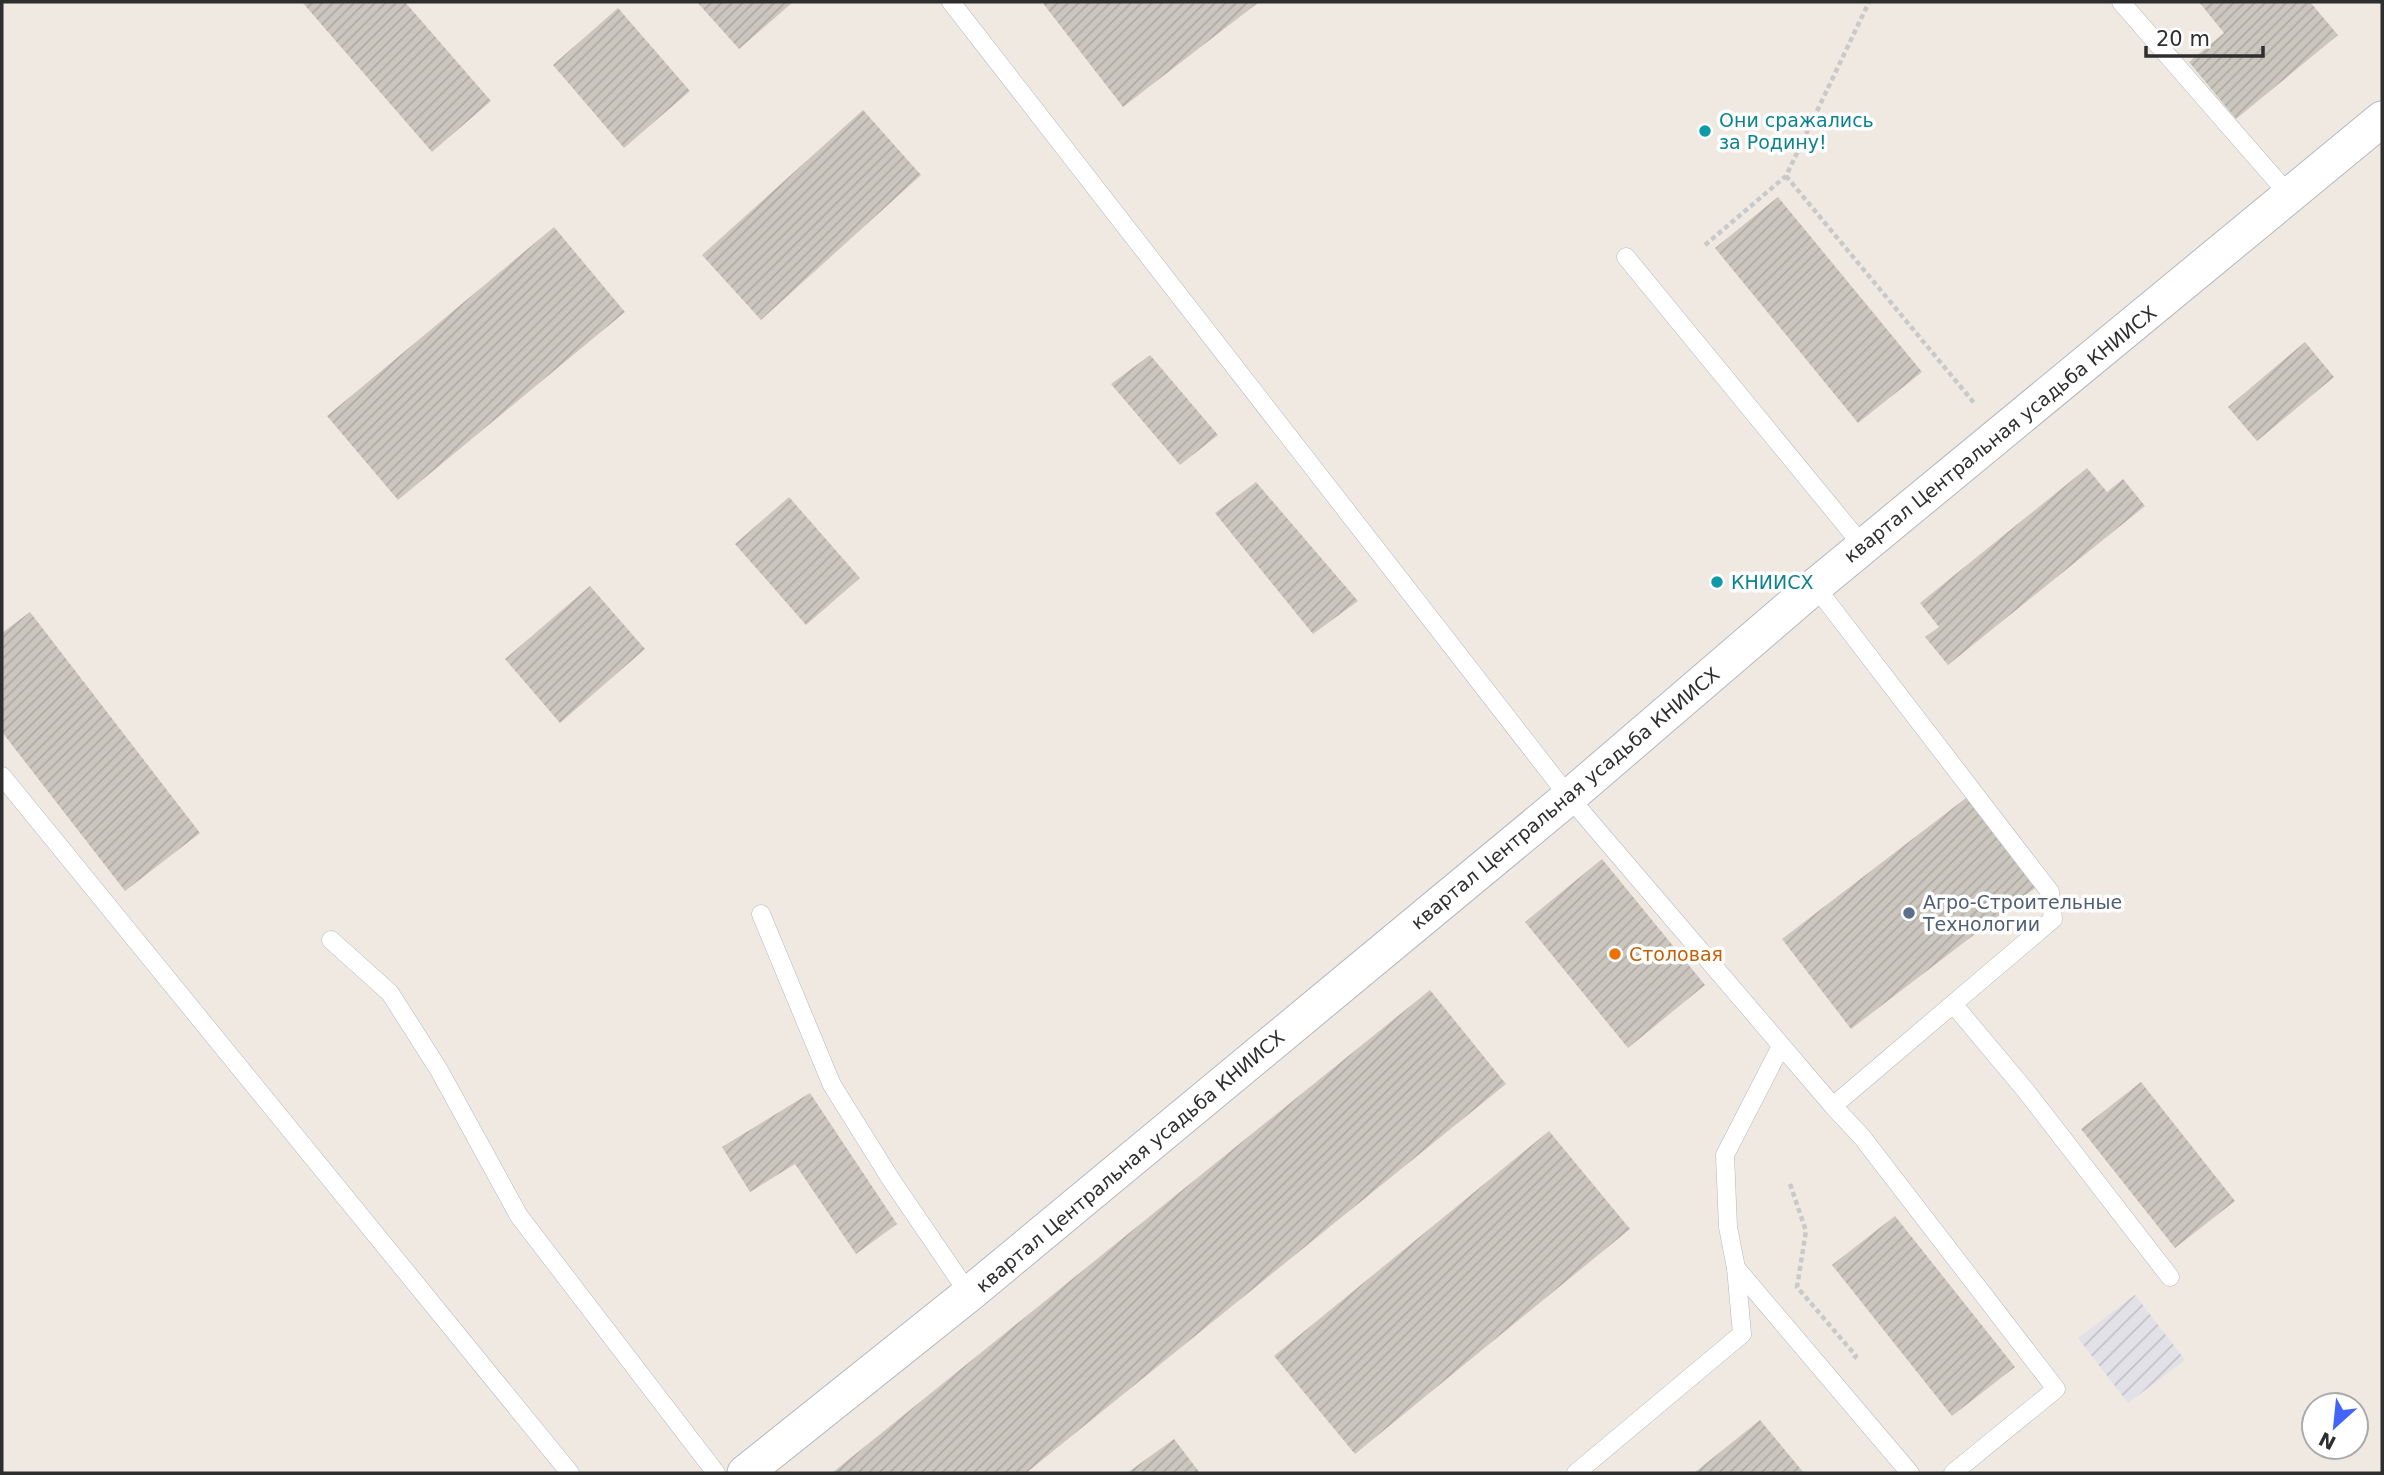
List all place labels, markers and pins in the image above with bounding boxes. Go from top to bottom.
place label: Они сражались за Родину! [1719,109,1874,153]
marker: Они сражались за Родину! [1697,123,1713,139]
place label: КНИИСХ [1731,571,1814,593]
marker: КНИИСХ [1709,574,1725,590]
place label: Агро-Строительные Технологии [1922,891,2122,935]
marker: Агро-Строительные Технологии [1901,905,1917,921]
place label: Столовая [1629,943,1723,965]
marker: Столовая [1607,946,1623,962]

